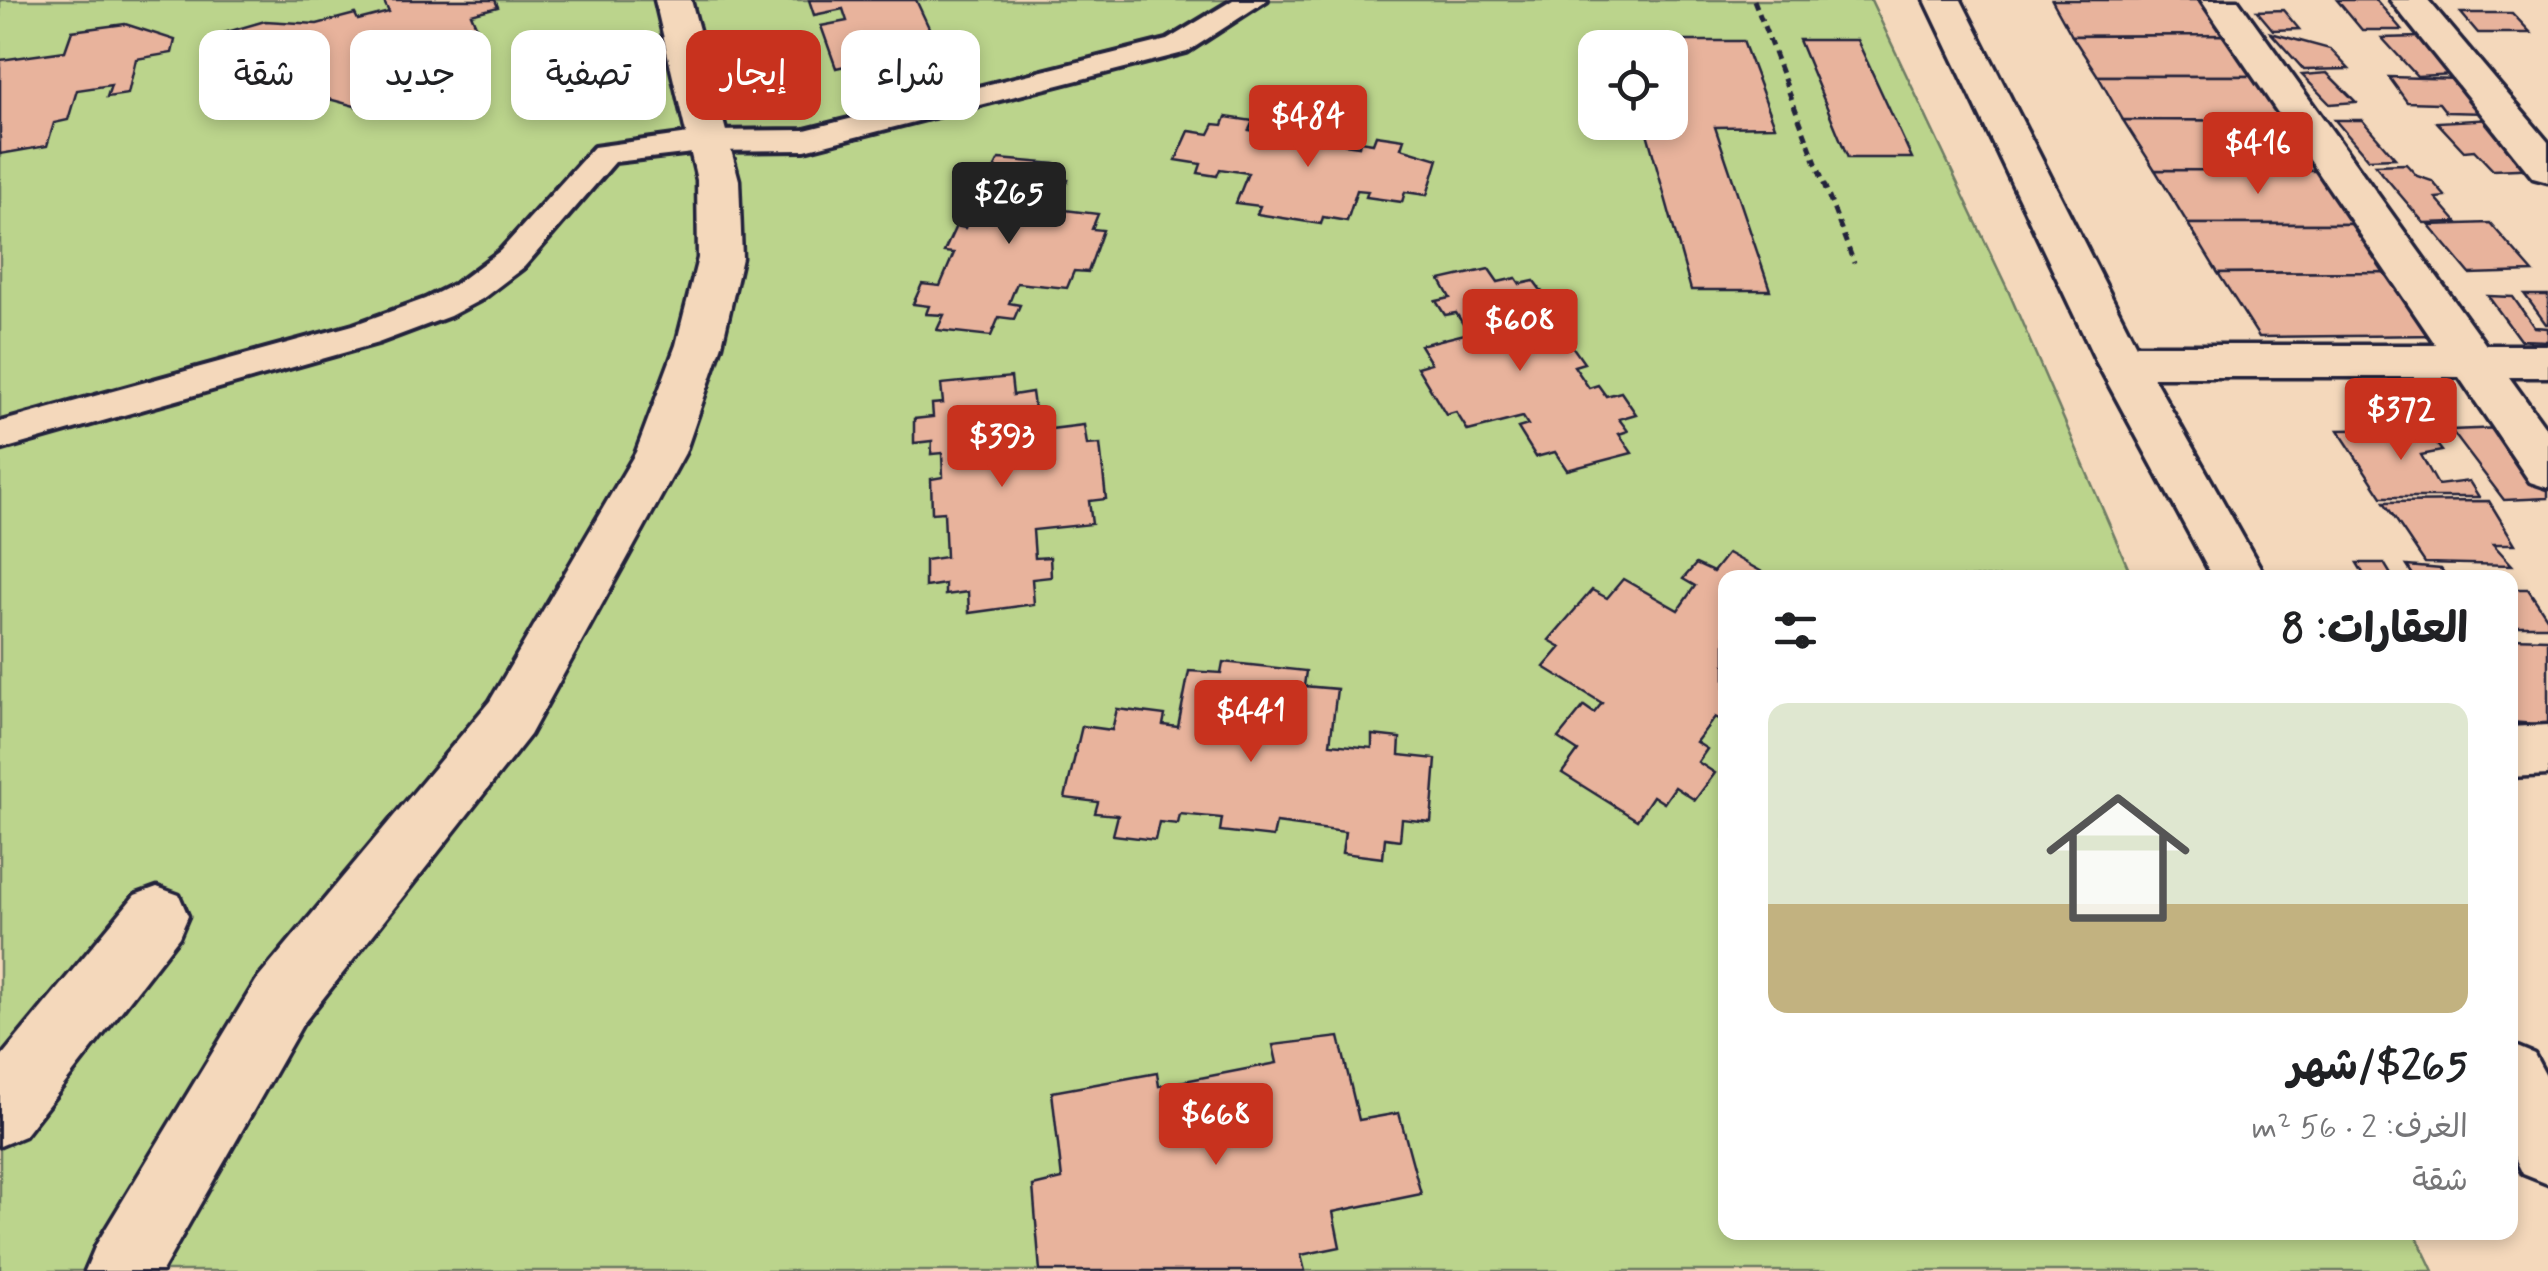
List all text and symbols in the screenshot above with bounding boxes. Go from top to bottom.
chip: شقة [199,30,330,120]
chip: جديد [350,30,491,120]
chip: تصفية [511,30,666,120]
chip: إيجار [686,30,821,120]
chip: شراء [841,30,980,120]
map controls [1578,30,1688,140]
button: locate [1578,30,1688,140]
pin: $484 [1249,85,1367,170]
text: $484 [1271,96,1345,138]
pin: $416 [2199,112,2317,197]
text: $416 [2225,123,2291,165]
pin: $265 [950,162,1068,247]
text: $265 [974,173,1044,215]
pin: $608 [1461,289,1579,374]
text: $608 [1485,300,1555,342]
pin: $372 [2342,378,2460,463]
text: $372 [2367,389,2435,431]
pin: $393 [943,405,1061,490]
text: $393 [969,416,1035,458]
icon: filters [1768,603,1823,658]
text: العقارات: 8 [2281,603,2468,658]
pin: $441 [1192,680,1310,765]
text: $441 [1216,691,1286,733]
icon: home [2028,768,2208,948]
text: $265/شهر [2288,1040,2468,1095]
pin: $668 [1157,1083,1275,1168]
text: $668 [1181,1094,1251,1136]
text: الغرف: 2 · 56 m² [2252,1107,2468,1149]
text: شقة [2412,1160,2468,1202]

